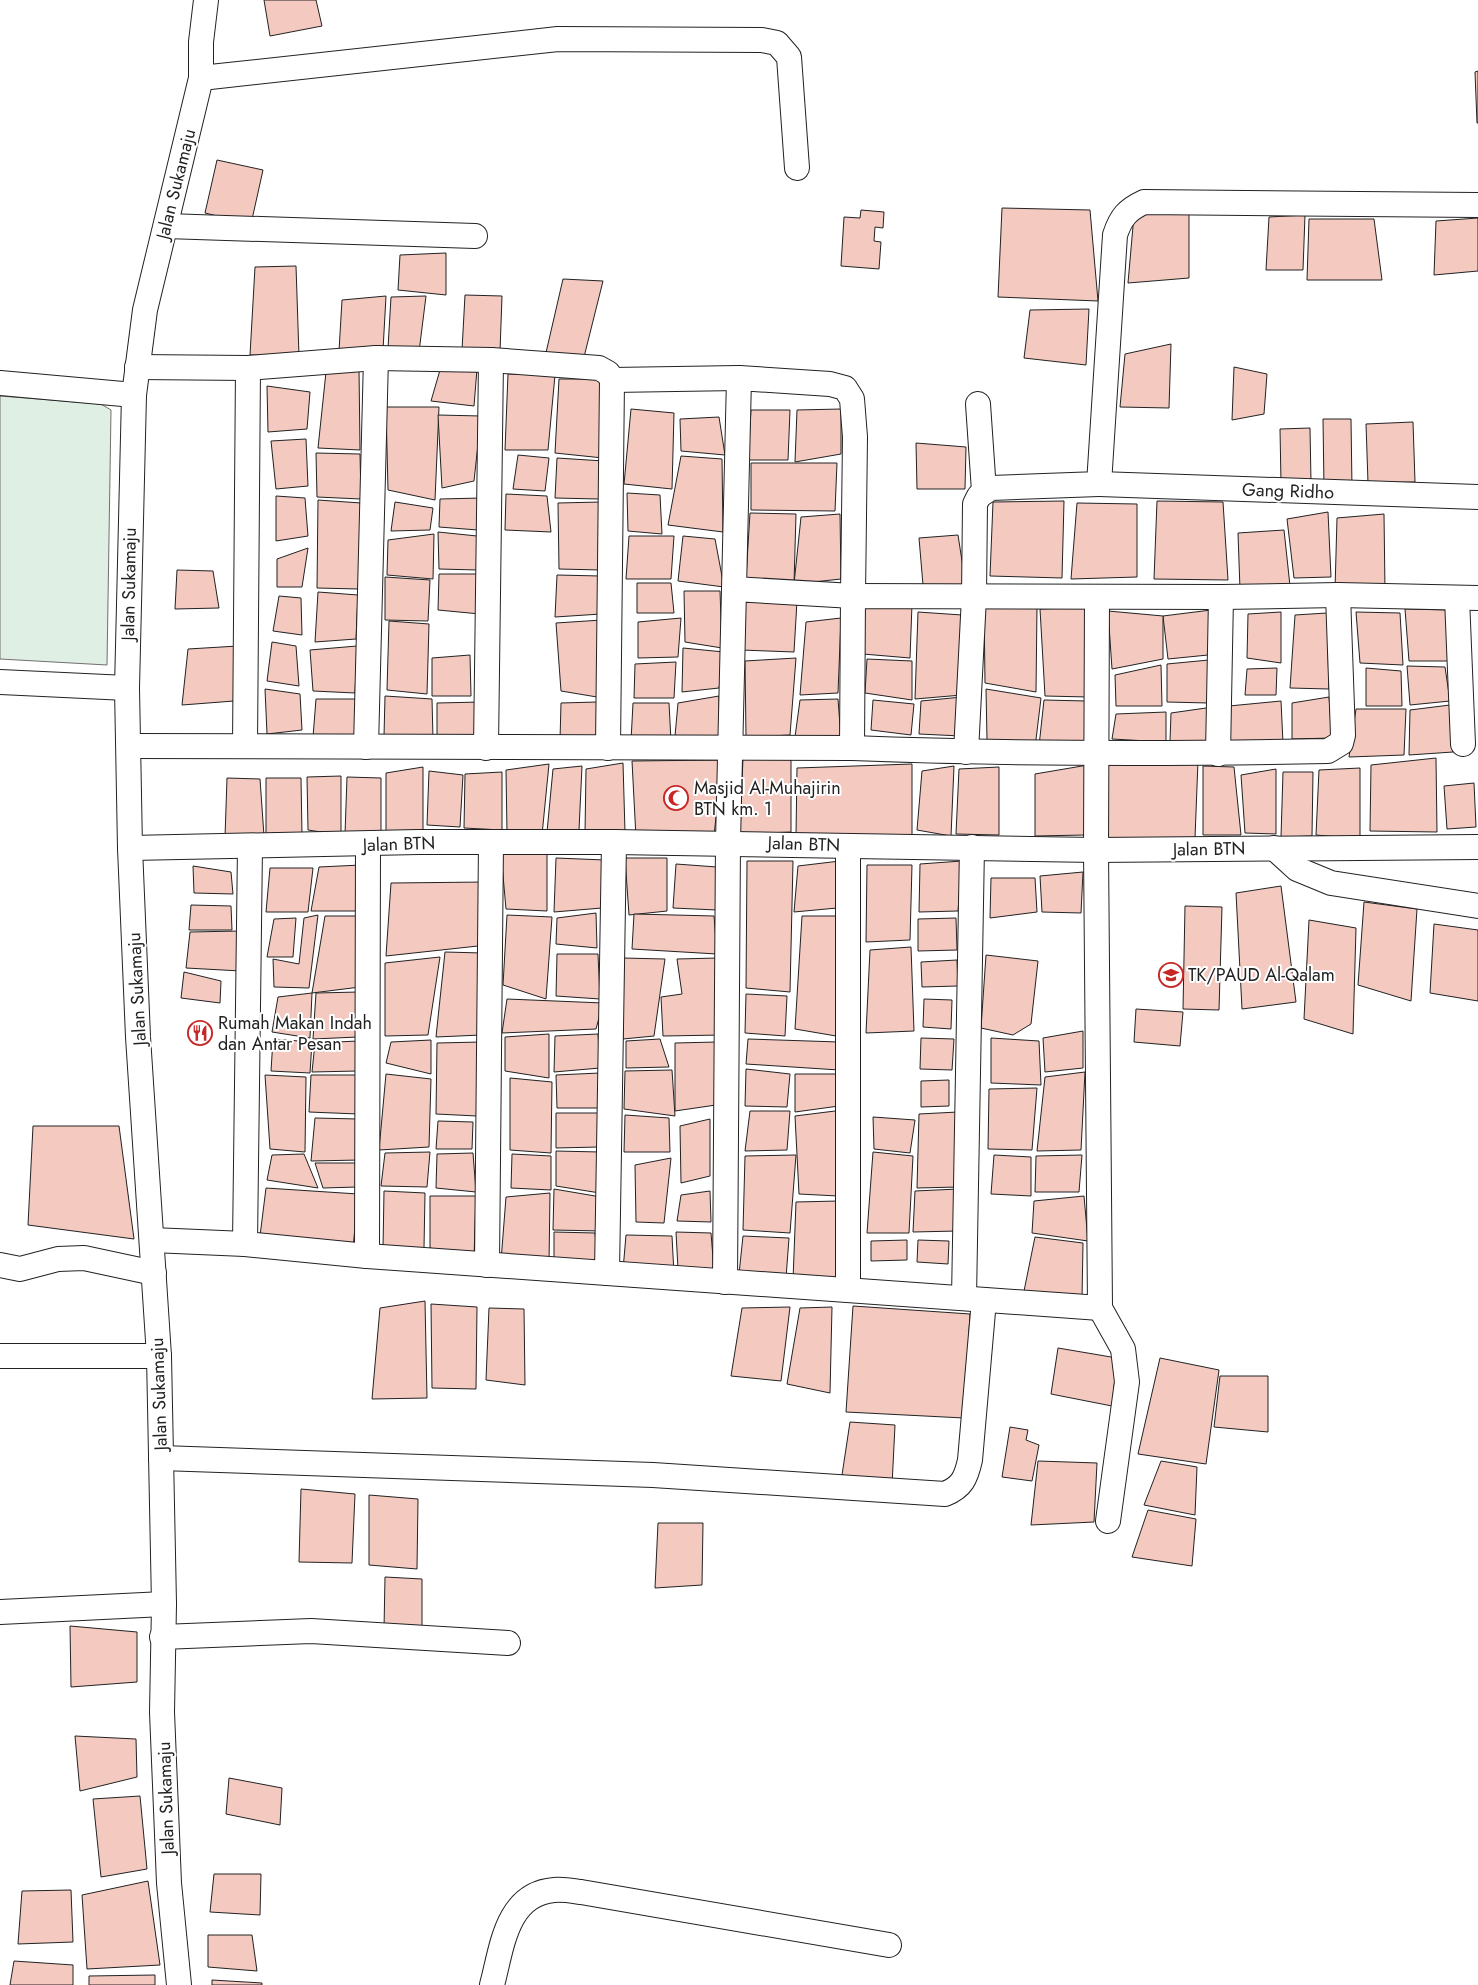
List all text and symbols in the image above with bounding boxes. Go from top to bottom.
street label: Jalan Sukamaju [149,126,202,244]
street label: Gang Ridho [1242,476,1335,506]
street label: Jalan Sukamaju [115,527,143,643]
place label: Masjid Al-Muhajirin BTN km. 1 [694,775,841,822]
mosque icon: Masjid Al-Muhajirin BTN km. 1 [663,785,689,811]
street label: Jalan BTN [360,830,436,858]
street label: Jalan BTN [765,830,841,858]
street label: Jalan BTN [1171,835,1245,863]
street label: Jalan Sukamaju [121,932,153,1048]
school or university icon: TK/PAUD Al-Qalam [1158,962,1184,988]
place label: TK/PAUD Al-Qalam [1188,962,1335,988]
place label: Rumah Makan Indah dan Antar Pesan [218,1010,372,1057]
restaurant icon: Rumah Makan Indah dan Antar Pesan [187,1020,213,1046]
street label: Jalan Sukamaju [144,1337,174,1453]
street label: Jalan Sukamaju [151,1741,181,1857]

